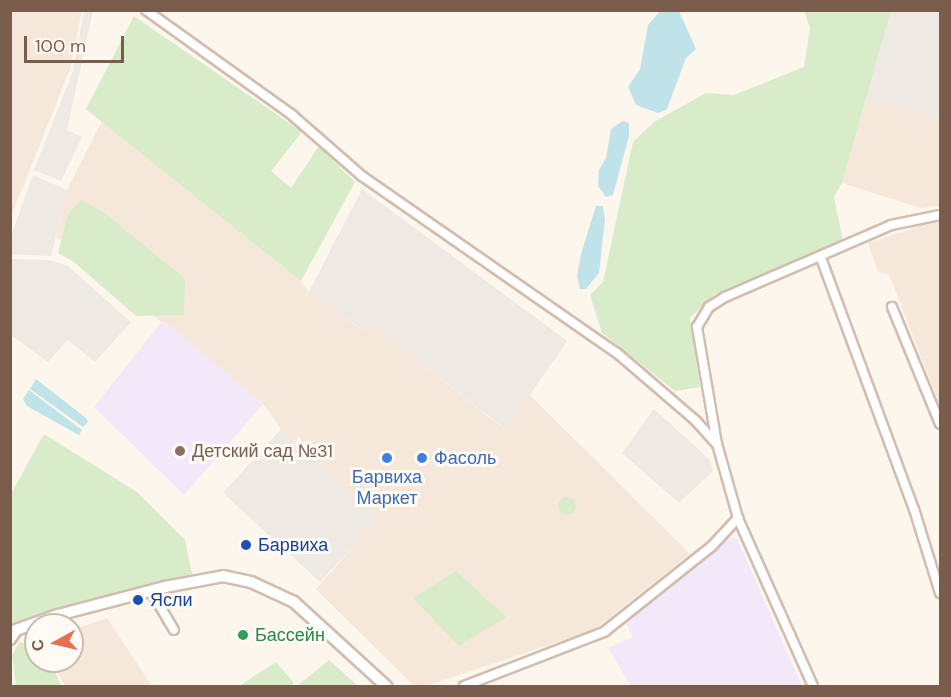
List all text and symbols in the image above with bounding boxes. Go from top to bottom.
scale bar [27,24,128,62]
text: 100 m [35,34,86,58]
place label: Детский сад №31 [192,440,333,462]
marker: Детский сад №31 [173,444,187,458]
place label: Фасоль [434,447,496,469]
marker: Барвиха Маркет [380,451,394,465]
marker: Фасоль [415,451,429,465]
place label: Барвиха Маркет [352,467,422,510]
place label: Барвиха [258,534,328,556]
marker: Барвиха [239,538,253,552]
place label: Ясли [150,589,193,611]
marker: Ясли [131,593,145,607]
north arrow [24,613,84,673]
place label: Бассейн [255,624,325,646]
marker: Бассейн [236,628,250,642]
text: С [26,638,49,652]

